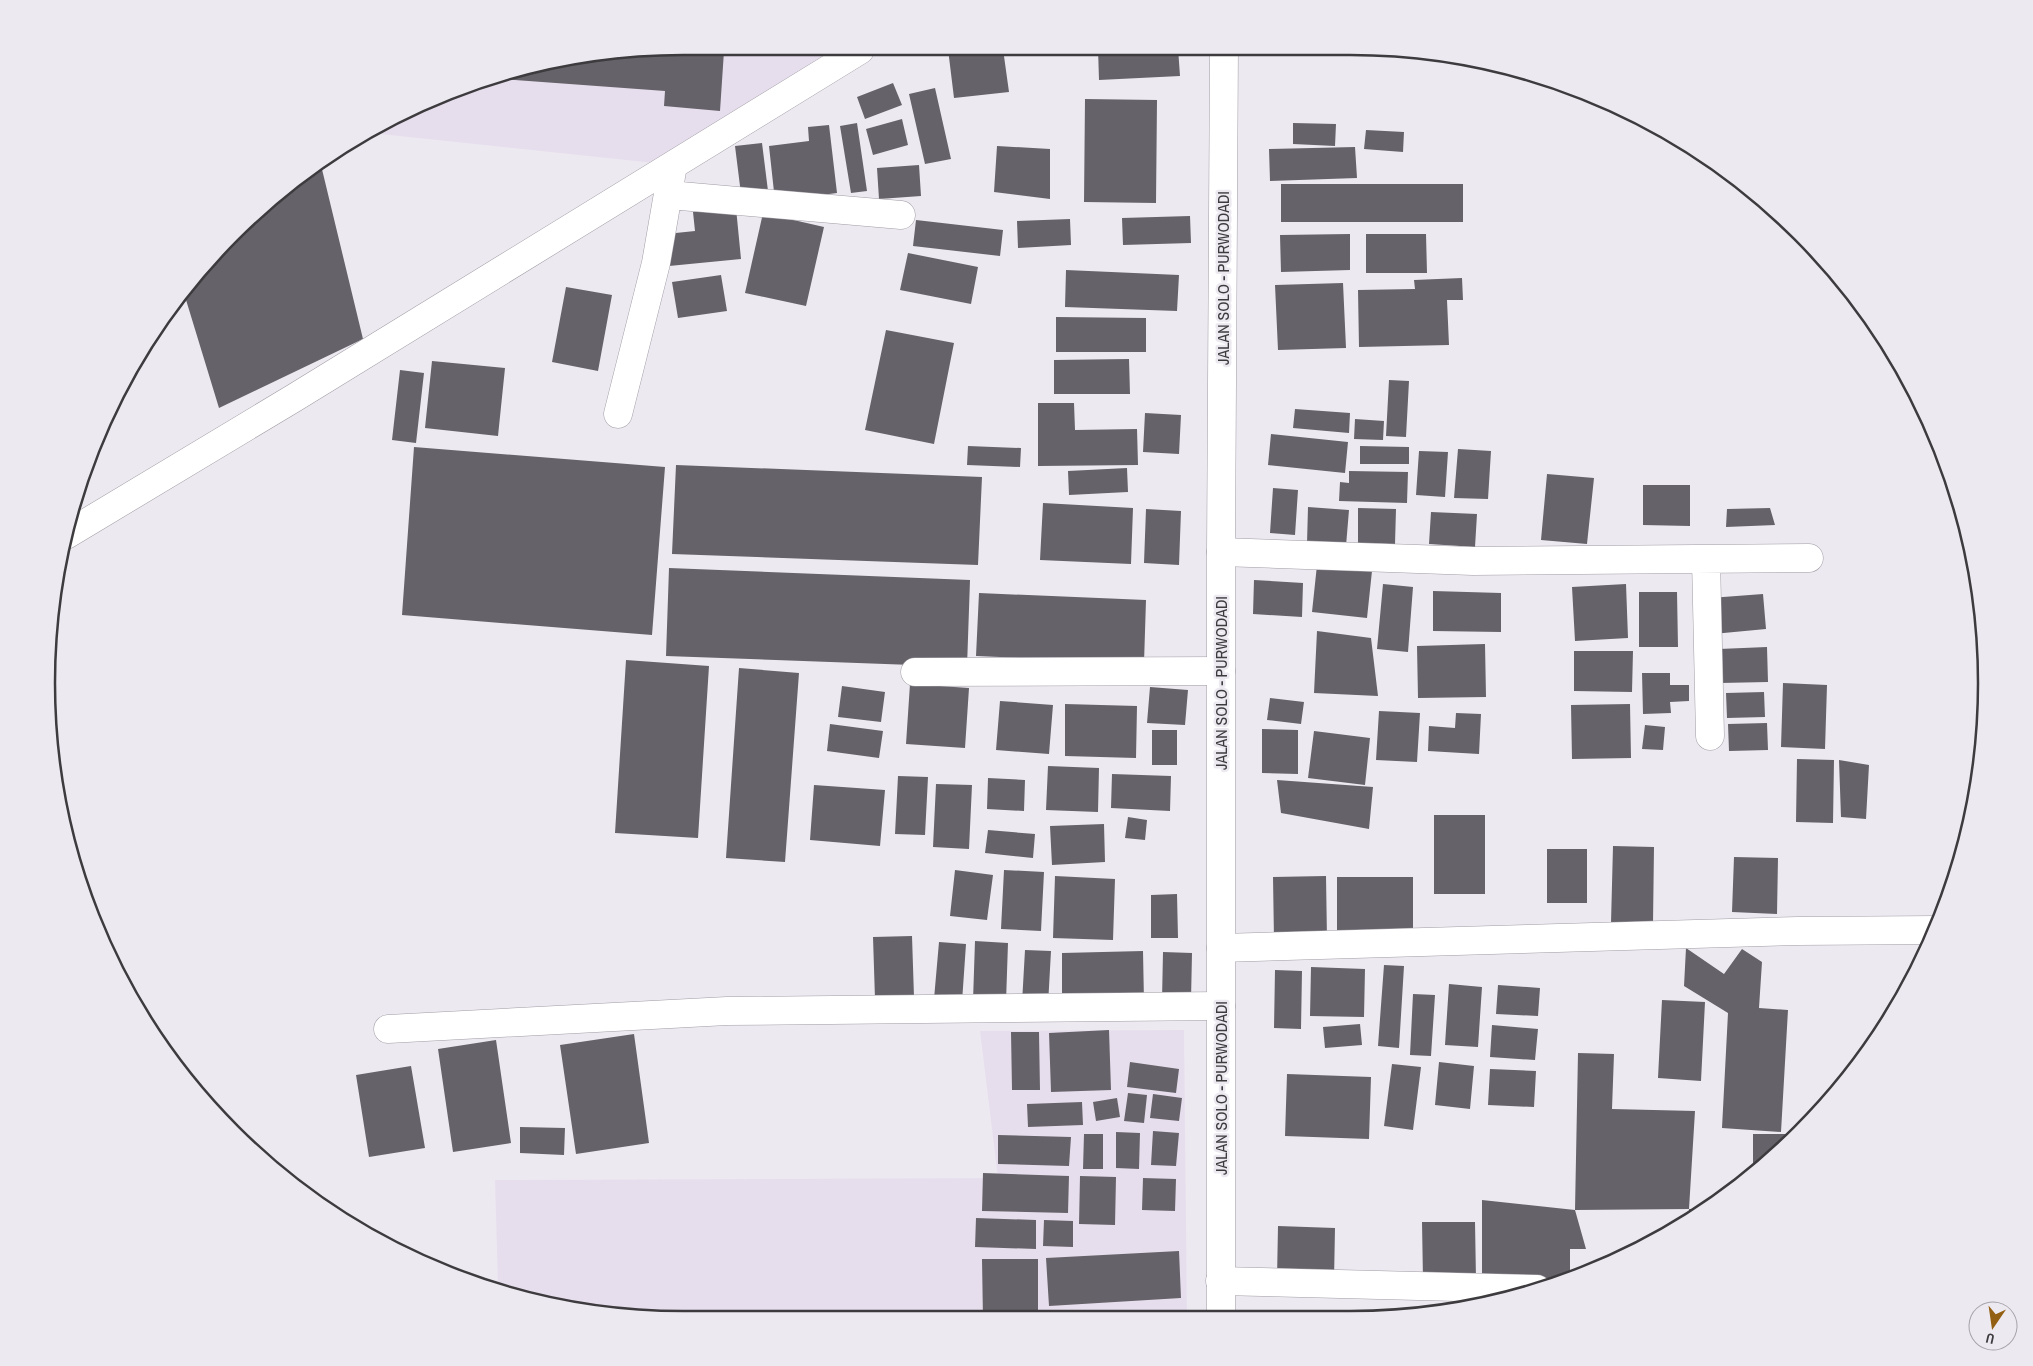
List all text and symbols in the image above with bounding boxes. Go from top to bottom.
street label: JALAN SOLO - PURWODADI [1212,191,1234,365]
street label: JALAN SOLO - PURWODADI [1210,596,1232,770]
street label: JALAN SOLO - PURWODADI [1210,1001,1232,1175]
north arrow [1968,1301,2018,1351]
text: U [1984,1329,1996,1348]

